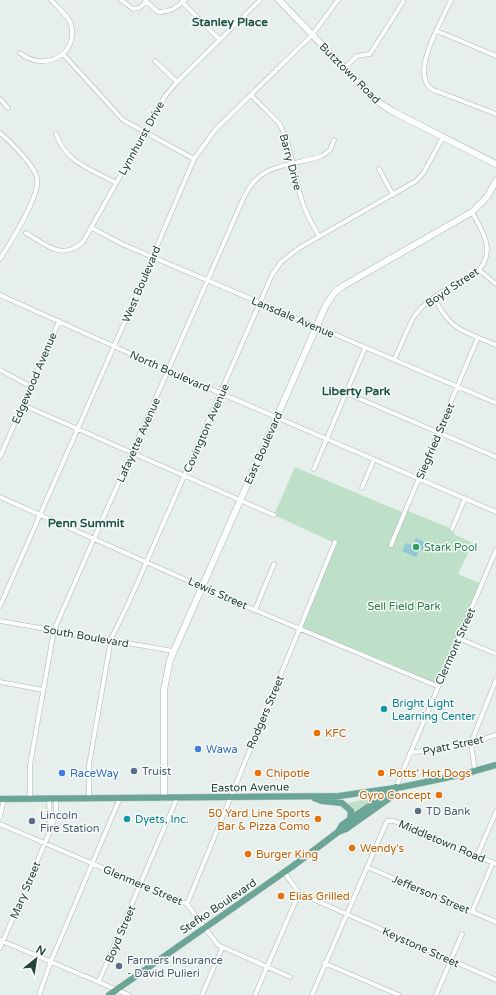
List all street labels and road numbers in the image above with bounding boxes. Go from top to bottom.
street label: Butztown Road [317,40,383,106]
street label: Lynnhurst Drive [116,99,167,178]
street label: Barry Drive [277,132,304,192]
street label: West Boulevard [119,244,163,324]
street label: Boyd Street [423,265,481,310]
street label: Lansdale Avenue [249,294,336,341]
street label: Edgewood Avenue [9,331,60,426]
street label: North Boulevard [128,348,212,395]
street label: Covington Avenue [181,382,232,475]
street label: Lafayette Avenue [114,396,163,485]
street label: Siegfried Street [414,401,457,481]
street label: East Boulevard [242,410,285,487]
street label: Lewis Street [186,575,249,612]
street label: Clermont Street [433,606,478,687]
street label: South Boulevard [42,623,130,650]
street label: Rodgers Street [244,674,287,751]
street label: Pyatt Street [421,733,485,758]
street label: Easton Avenue [211,780,289,795]
street label: Middletown Road [397,817,487,866]
street label: Mary Street [8,859,43,921]
street label: Glenmere Street [101,863,184,908]
street label: Jefferson Street [390,872,472,917]
street label: Stefko Boulevard [178,876,259,937]
street label: Boyd Street [103,903,138,965]
street label: Keystone Street [380,925,461,970]

